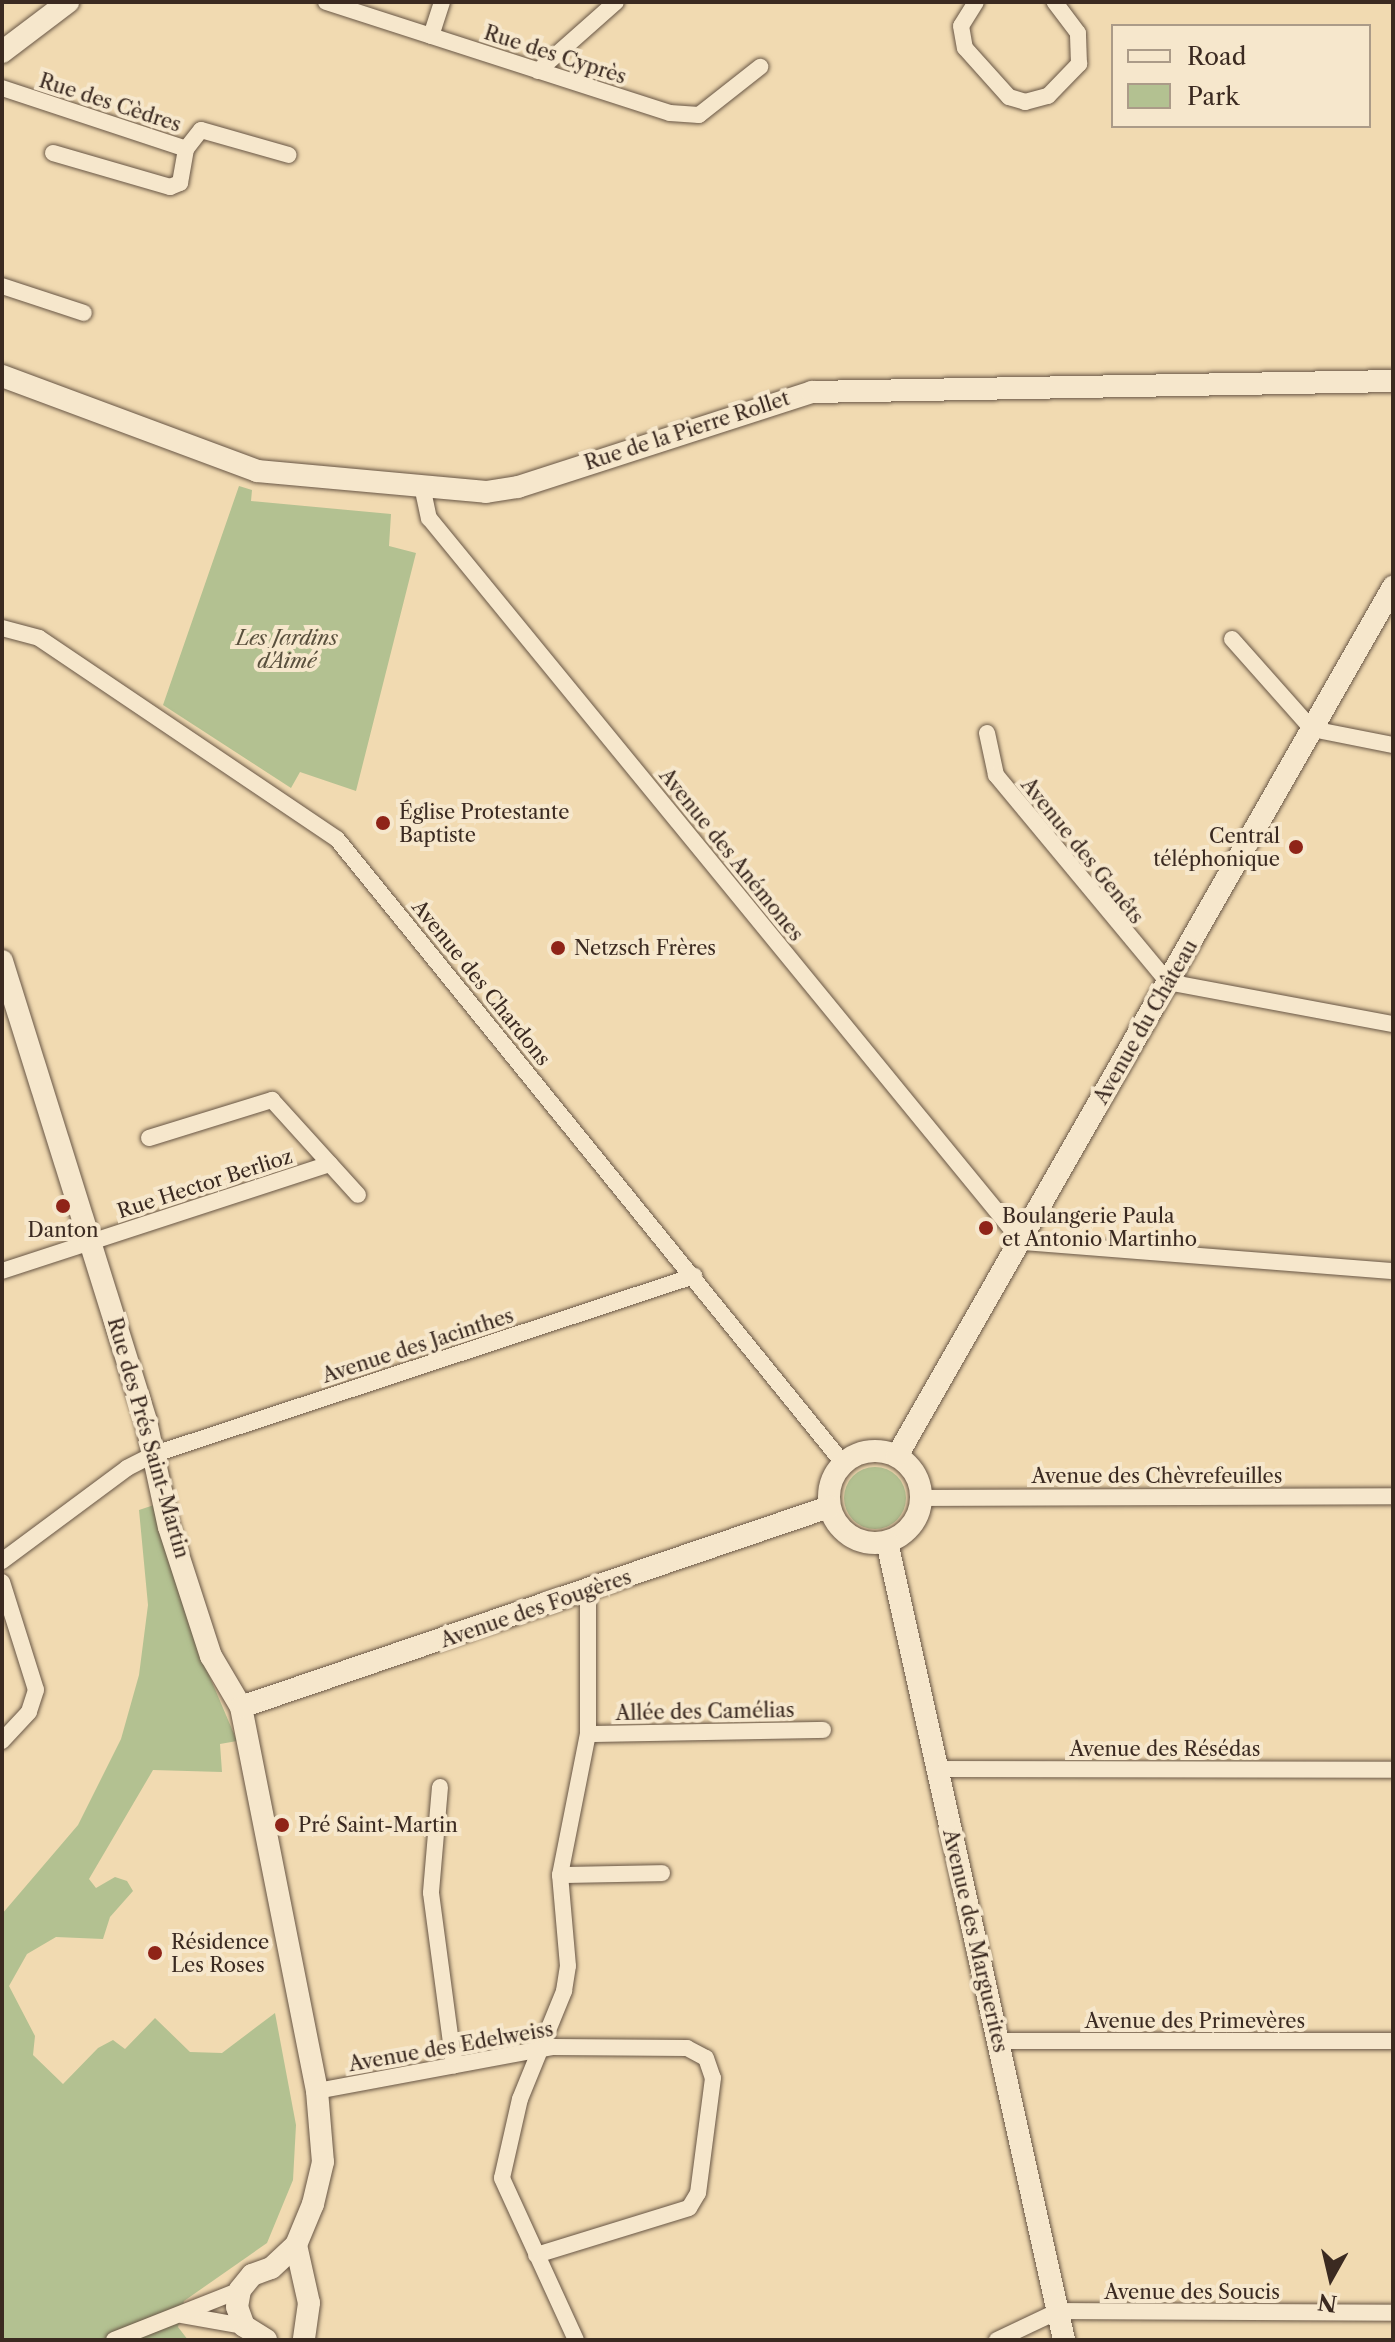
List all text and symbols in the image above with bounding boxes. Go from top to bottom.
street label: Rue des Cyprès [481,21,629,89]
legend [1111,24,1371,128]
text: Road [1187,42,1246,71]
street label: Rue des Cèdres [36,69,184,137]
text: Park [1187,82,1239,111]
street label: Rue de la Pierre Rollet [581,386,793,476]
park label: Les Jardins d'Aimé [236,627,338,674]
street label: Avenue des Anémones [654,764,808,946]
street label: Avenue des Genêts [1016,773,1148,929]
place label: Église Protestante Baptiste [399,800,569,847]
marker: Église Protestante Baptiste [374,814,392,832]
place label: Central téléphonique [1153,824,1280,871]
marker: Central téléphonique [1287,838,1305,856]
street label: Avenue des Chardons [407,895,555,1071]
place label: Netzsch Frères [574,936,716,960]
street label: Avenue du Château [1089,936,1203,1108]
marker: Netzsch Frères [549,939,567,957]
street label: Rue Hector Berlioz [114,1144,296,1224]
marker: Danton [54,1197,72,1215]
place label: Boulangerie Paula et Antonio Martinho [1002,1204,1198,1251]
place label: Danton [27,1218,99,1242]
marker: Boulangerie Paula et Antonio Martinho [977,1219,995,1237]
street label: Avenue des Jacinthes [319,1304,517,1388]
street label: Rue des Prés Saint-Martin [102,1315,194,1561]
street label: Avenue des Chèvrefeuilles [1031,1464,1283,1488]
street label: Avenue des Fougères [437,1565,635,1653]
street label: Allée des Camélias [615,1698,795,1726]
street label: Avenue des Résédas [1070,1737,1260,1761]
place label: Pré Saint-Martin [298,1813,458,1837]
marker: Pré Saint-Martin [273,1816,291,1834]
street label: Avenue des Marguerites [938,1827,1012,2055]
place label: Résidence Les Roses [171,1930,269,1977]
marker: Résidence Les Roses [146,1944,164,1962]
street label: Avenue des Primevères [1085,2009,1305,2033]
street label: Avenue des Edelweiss [347,2017,555,2077]
north arrow [1291,2238,1371,2318]
street label: Avenue des Soucis [1104,2280,1280,2304]
text: N [1316,2288,1339,2317]

